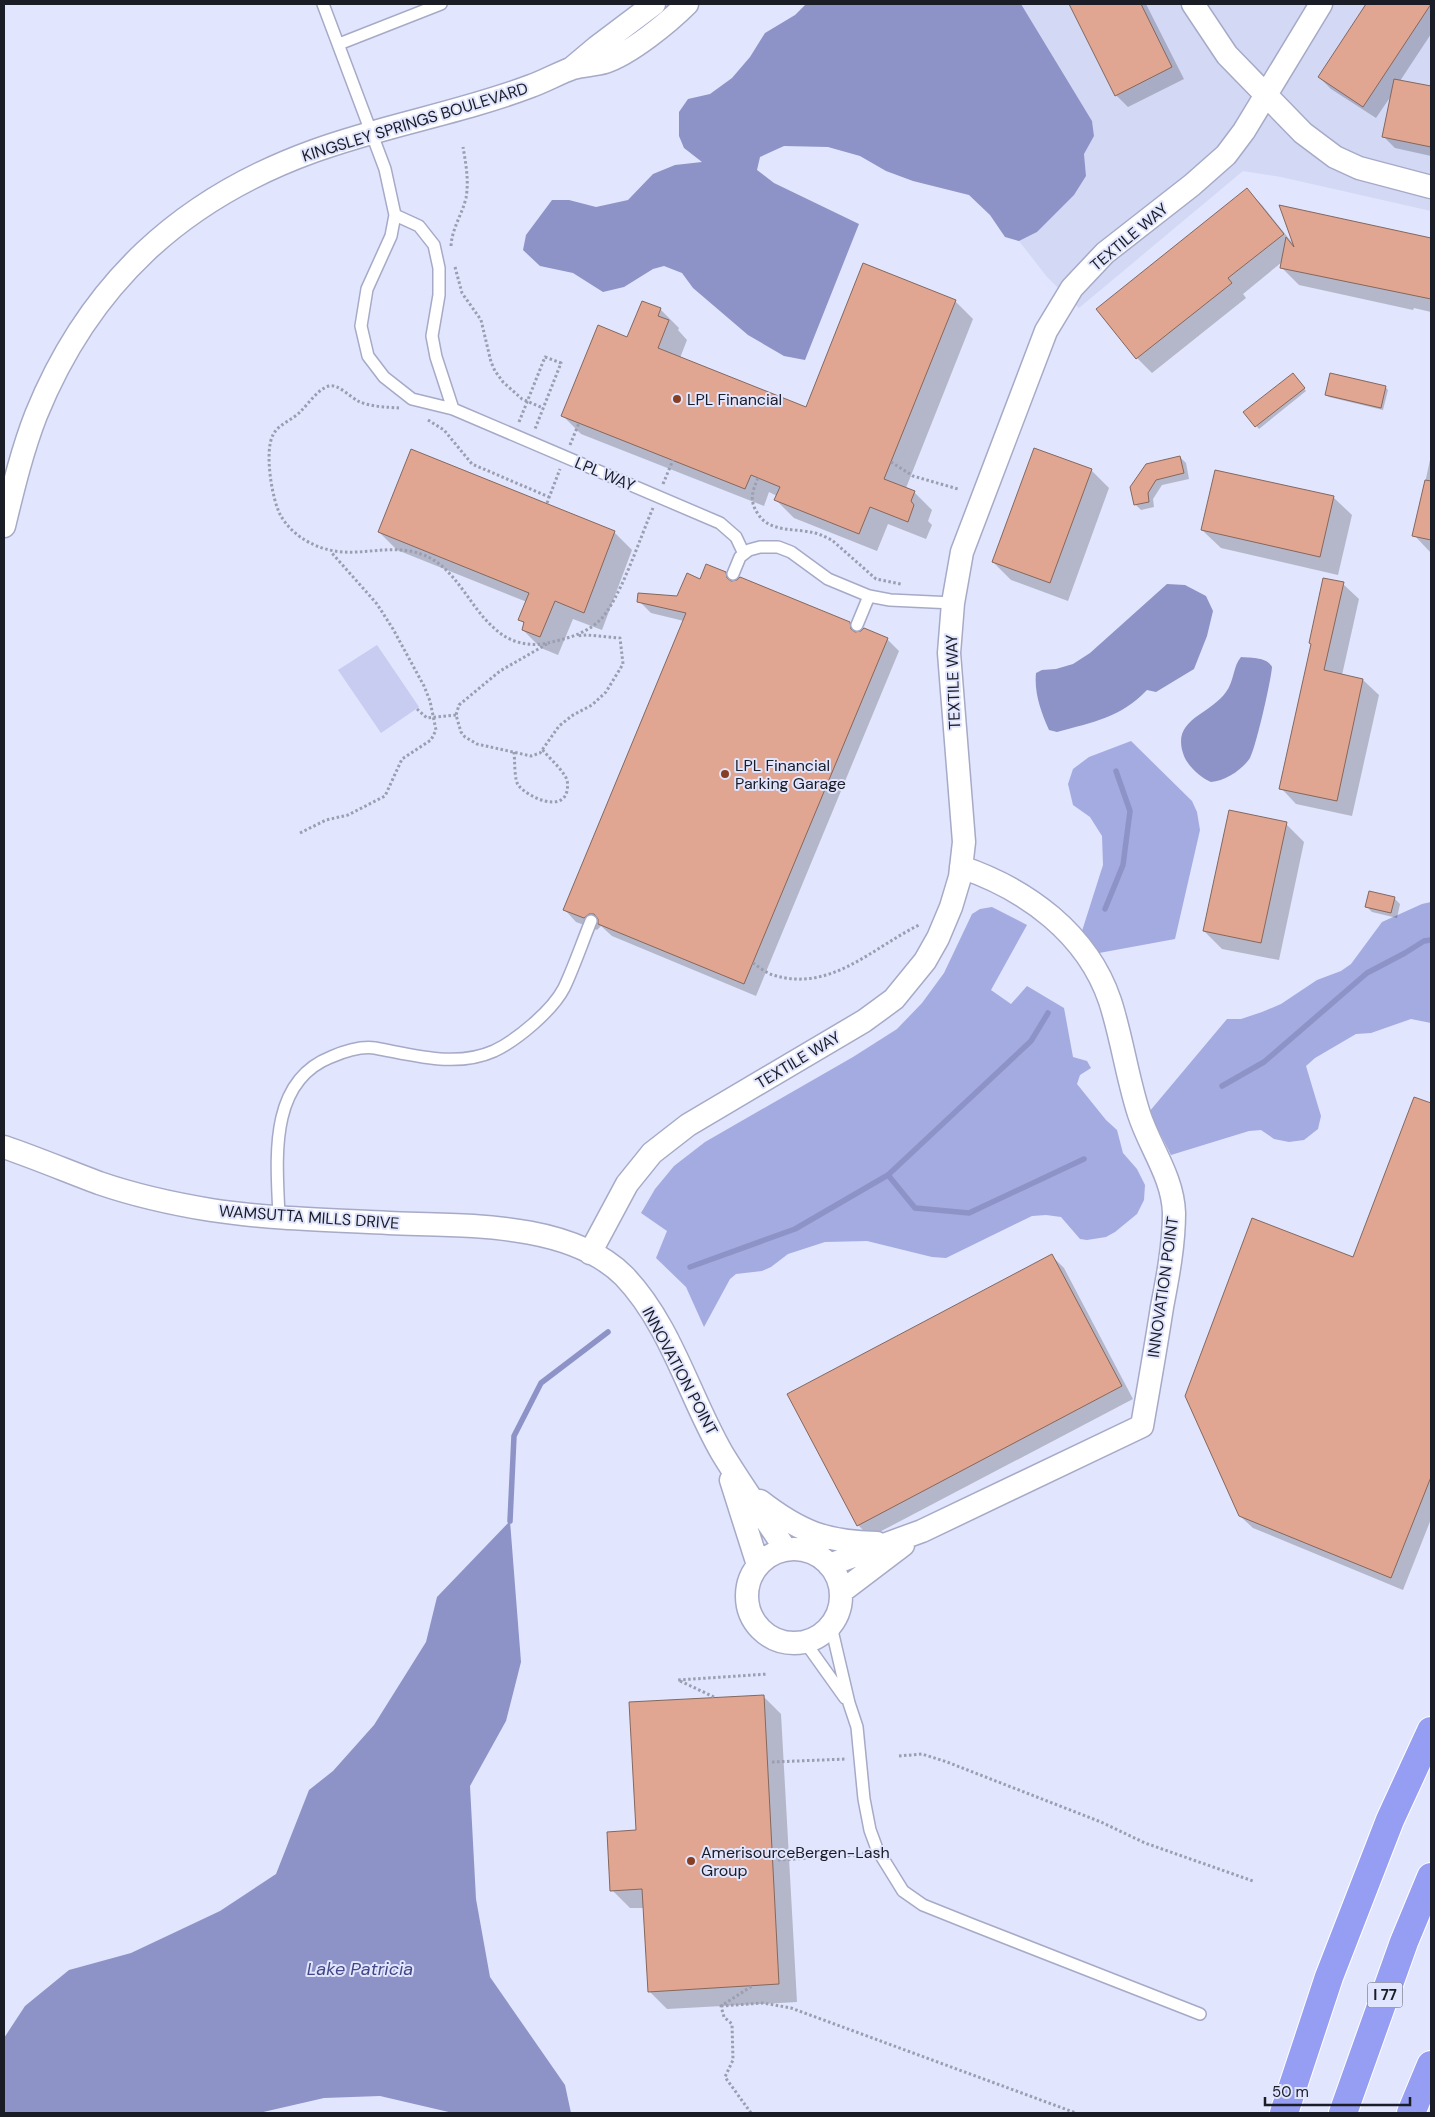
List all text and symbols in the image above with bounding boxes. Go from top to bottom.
street label: KINGSLEY SPRINGS BOULEVARD [299,78,531,166]
street label: TEXTILE WAY [1086,198,1172,276]
place label: LPL Financial [687,389,782,410]
marker: LPL Financial [671,393,683,405]
street label: LPL WAY [572,452,638,496]
street label: TEXTILE WAY [941,634,965,730]
place label: LPL Financial Parking Garage [735,755,846,794]
marker: LPL Financial Parking Garage [719,768,731,780]
street label: TEXTILE WAY [752,1026,844,1094]
street label: WAMSUTTA MILLS DRIVE [218,1200,400,1234]
street label: INNOVATION POINT [1143,1215,1183,1359]
street label: INNOVATION POINT [637,1303,723,1439]
place label: AmerisourceBergen-Lash Group [701,1842,890,1881]
marker: AmerisourceBergen-Lash Group [685,1855,697,1867]
water label: Lake Patricia [307,1957,413,1981]
road number: I 77 [1368,1982,1402,2008]
scale bar [1265,2074,1410,2106]
text: 50 m [1272,2082,1309,2102]

